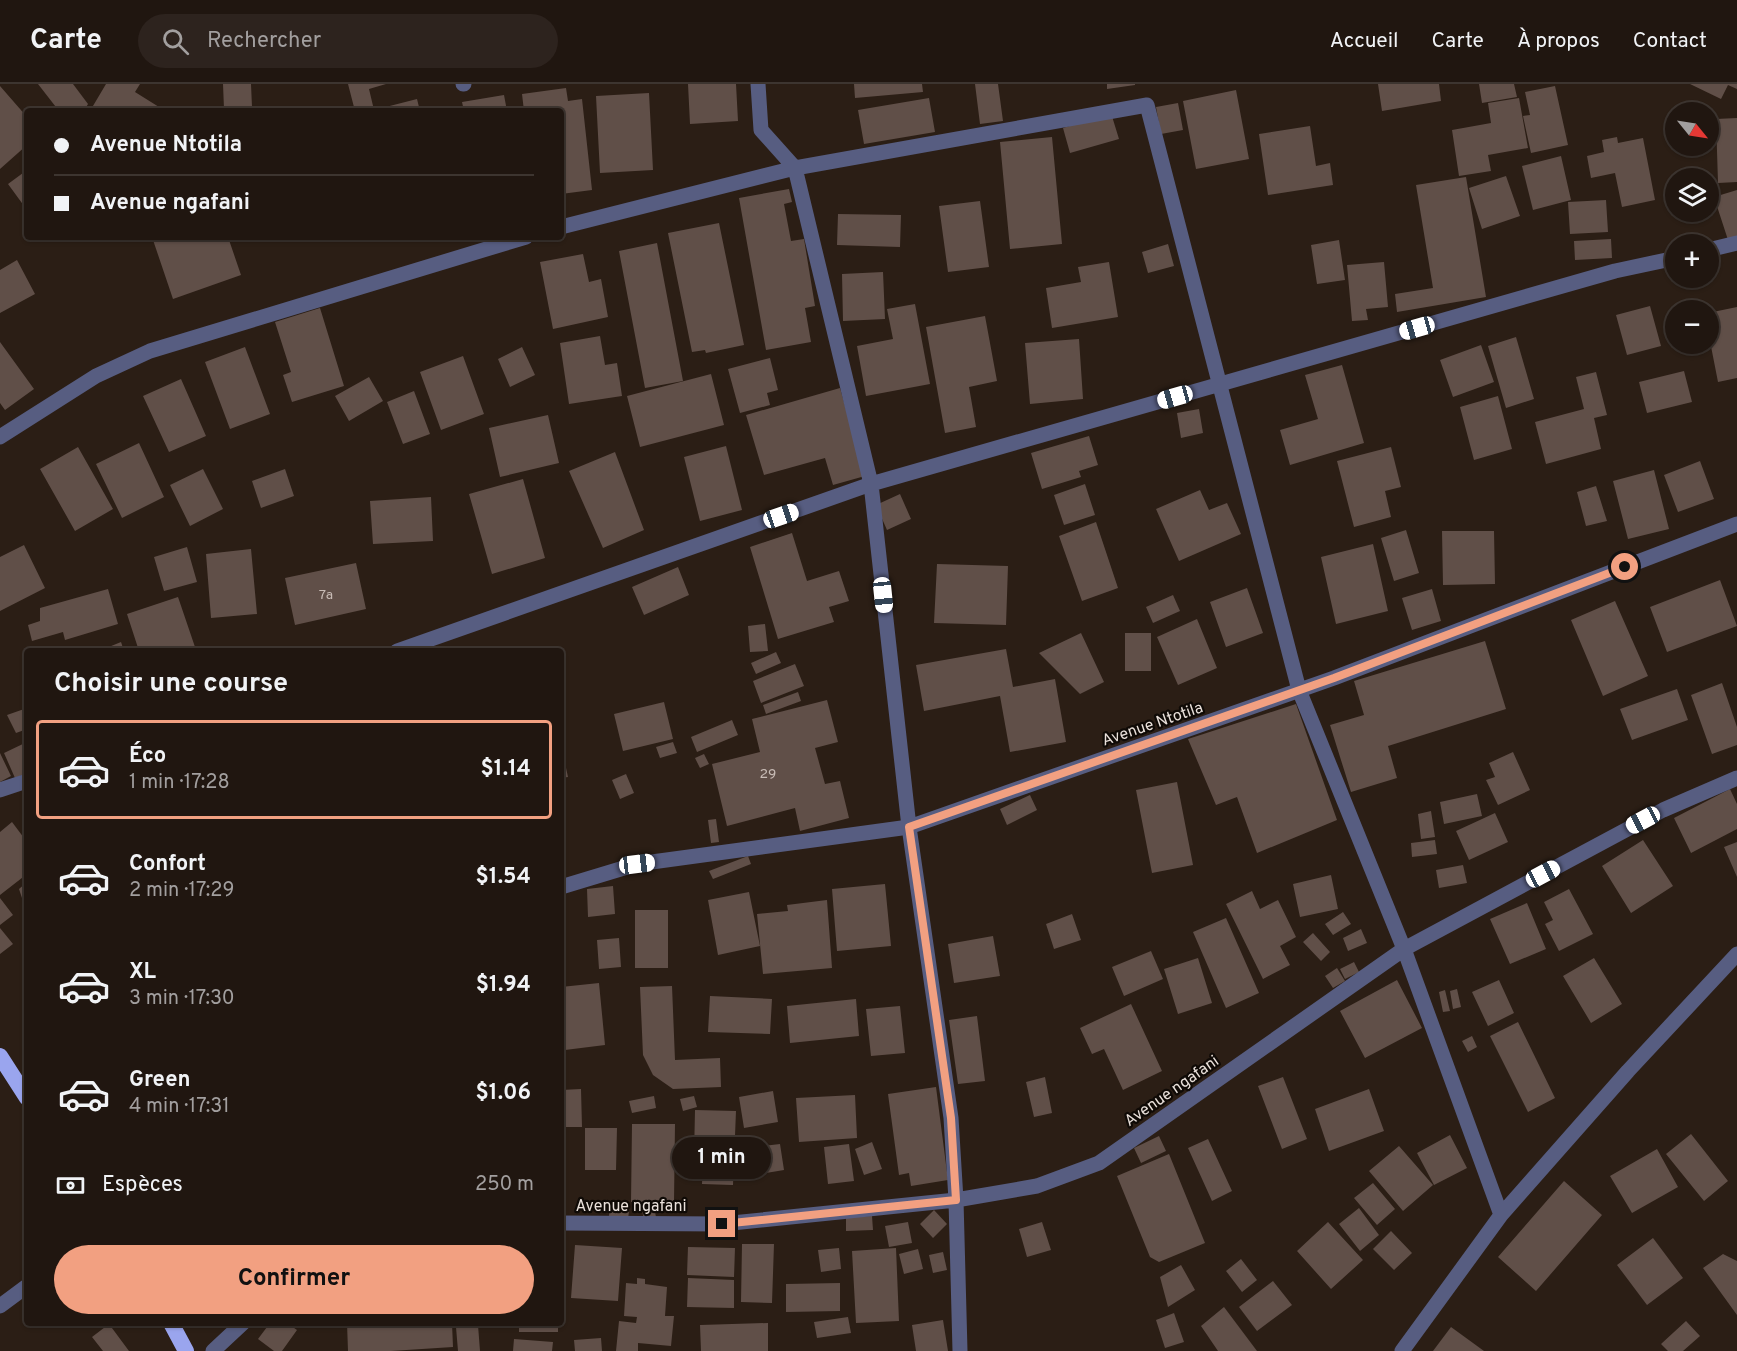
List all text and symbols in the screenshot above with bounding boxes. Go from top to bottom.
search box [138,14,558,68]
text: Carte [30,23,102,59]
icon: search [159,25,192,58]
text: Rechercher [207,28,321,55]
text: Accueil [1330,28,1399,55]
text: Carte [1432,28,1484,55]
text: À propos [1517,28,1600,55]
text: Contact [1633,28,1707,55]
north arrow [1665,102,1719,156]
map controls [1665,102,1719,354]
text: Avenue Ntotila [90,132,242,159]
button: layers [1665,168,1719,222]
text: Avenue ngafani [90,190,250,217]
button: + [1665,234,1719,288]
button: − [1665,300,1719,354]
car [1397,314,1437,342]
car [1155,383,1195,411]
car [761,502,801,530]
route start [1611,553,1638,580]
car [872,576,894,614]
house number: 7a [319,587,333,604]
text: Choisir une course [54,667,288,701]
street label: Avenue Ntotila [1099,698,1206,752]
icon: car [57,743,111,797]
text: Éco [129,743,166,770]
text: $1.14 [481,756,531,783]
house number: 29 [760,766,776,783]
text: 1 min · 17:28 [129,770,230,796]
car [1623,804,1663,836]
icon: car [57,851,111,905]
text: Confort [129,851,206,878]
car [618,853,656,875]
car [1523,858,1563,890]
text: $1.54 [475,864,531,891]
text: 2 min · 17:29 [129,878,234,904]
icon: car [57,959,111,1013]
text: XL [129,959,156,986]
text: $1.94 [476,972,531,999]
text: 3 min · 17:30 [129,986,235,1012]
street label: Avenue ngafani [1121,1052,1223,1132]
icon: car [57,1067,111,1121]
text: Green [129,1067,191,1094]
text: $1.06 [475,1080,531,1107]
text: 4 min · 17:31 [129,1094,230,1120]
callout: 1 min [672,1137,771,1179]
text: 1 min [697,1145,746,1171]
icon: cash [54,1169,87,1202]
text: Espèces [102,1172,183,1199]
text: 250 m [475,1172,534,1198]
street label: Avenue ngafani [575,1197,687,1217]
route end [708,1210,735,1237]
button: Confirmer [54,1245,534,1314]

